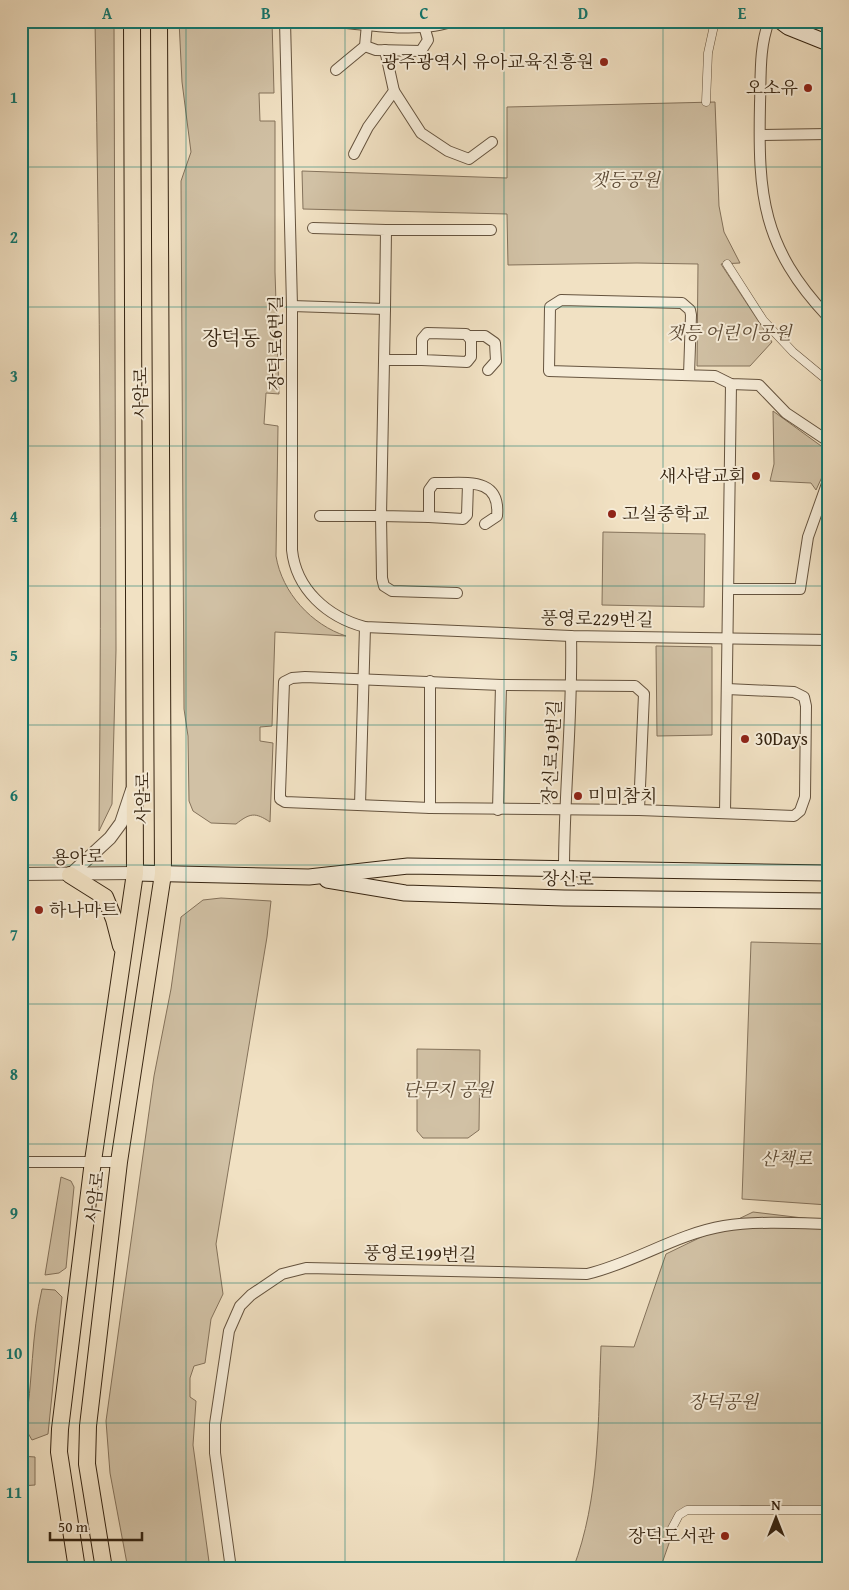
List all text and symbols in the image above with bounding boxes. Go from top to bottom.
text: A [102,1,113,25]
text: B [261,1,271,25]
text: C [419,1,429,25]
text: D [578,1,588,25]
text: E [738,1,747,25]
place label: 광주광역시 유아교육진흥원 [381,48,594,75]
marker: 광주광역시 유아교육진흥원 [598,56,610,68]
place label: 오소유 [746,74,799,101]
marker: 오소유 [802,82,814,94]
text: 1 [10,85,18,109]
park label: 잿등공원 [590,166,661,193]
text: 2 [10,225,18,249]
street label: 장덕로6번길 [262,295,289,391]
park label: 잿등 어린이공원 [666,319,793,346]
district label: 장덕동 [202,323,260,352]
text: 3 [10,364,18,388]
street label: 사암로 [127,367,154,419]
place label: 새사람교회 [659,462,746,489]
marker: 새사람교회 [750,470,762,482]
place label: 고실중학교 [622,500,710,527]
text: 4 [10,504,18,528]
marker: 고실중학교 [606,508,618,520]
street label: 풍영로229번길 [540,604,654,633]
text: 5 [10,643,18,667]
street label: 장신로19번길 [535,699,568,805]
place label: 30Days [755,725,808,752]
marker: 30Days [739,733,751,745]
street label: 사암로 [129,772,156,824]
place label: 미미참치 [588,782,658,809]
text: 6 [10,783,18,807]
marker: 미미참치 [572,790,584,802]
street label: 용아로 [52,843,104,870]
street label: 장신로 [542,865,594,892]
place label: 하나마트 [49,896,119,923]
marker: 하나마트 [33,904,45,916]
text: 7 [10,922,18,946]
text: 8 [10,1062,18,1086]
park label: 단무지 공원 [403,1076,495,1103]
park label: 산책로 [760,1145,813,1172]
street label: 사암로 [78,1169,111,1224]
text: 9 [10,1201,18,1225]
street label: 풍영로199번길 [363,1239,477,1268]
text: 10 [6,1341,22,1365]
park label: 장덕공원 [688,1388,759,1415]
text: 11 [6,1480,22,1504]
north arrow [752,1492,802,1542]
text: N [771,1495,781,1515]
scale bar [50,1510,142,1542]
text: 50 m [58,1516,89,1537]
place label: 장덕도서관 [628,1522,716,1549]
marker: 장덕도서관 [719,1530,731,1542]

